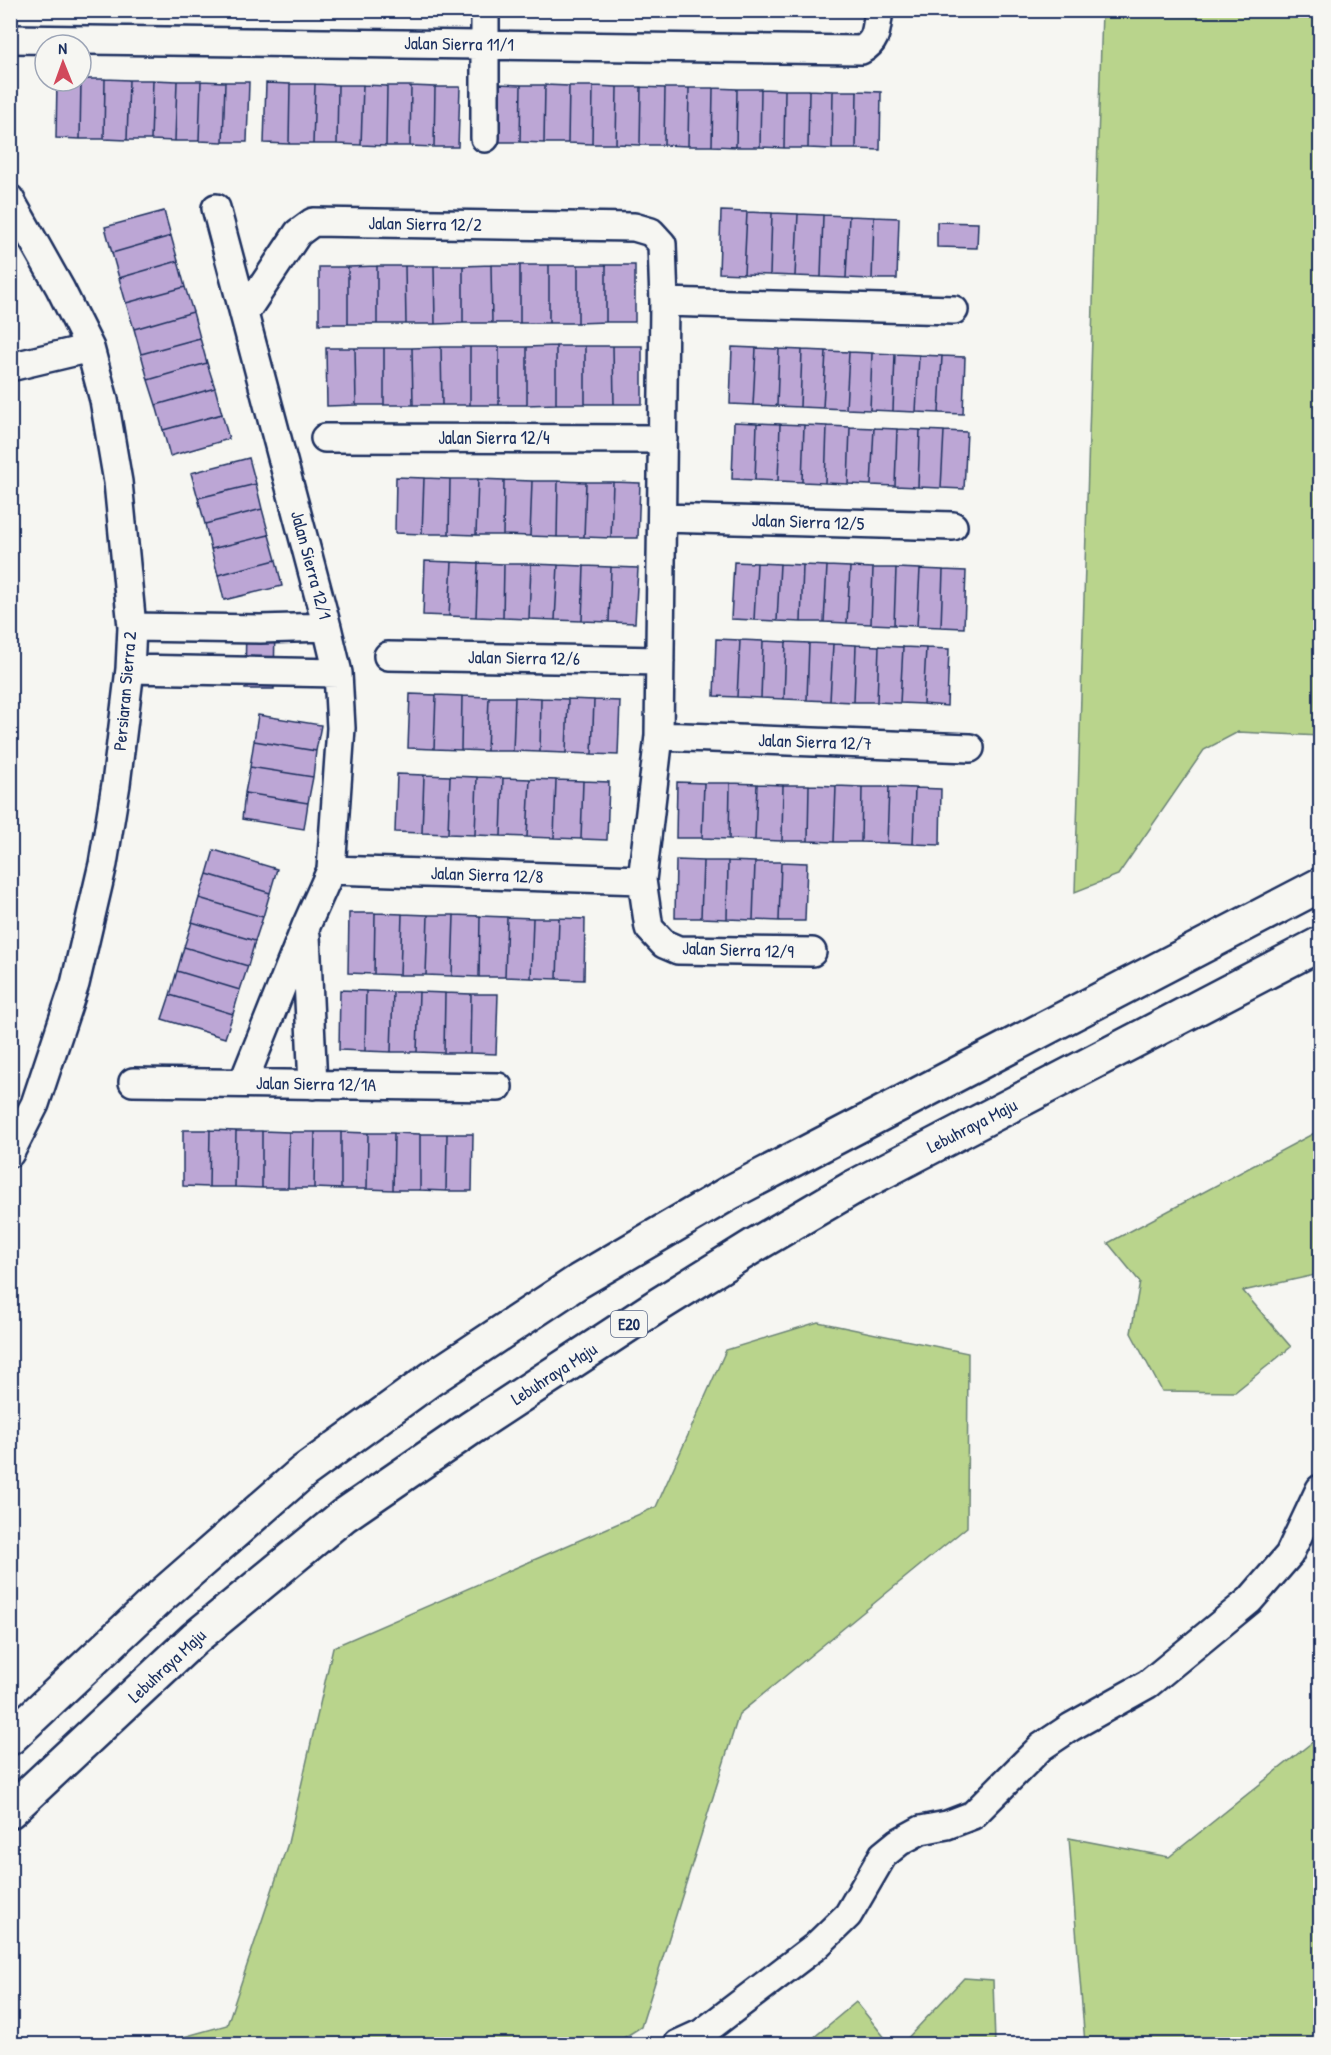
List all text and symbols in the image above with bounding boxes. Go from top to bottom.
street label: Jalan Sierra 11/1 [404,30,514,57]
north arrow [33,33,93,93]
text: N [58,37,68,59]
street label: Jalan Sierra 12/2 [368,210,482,237]
street label: Jalan Sierra 12/4 [438,425,550,450]
street label: Jalan Sierra 12/5 [751,507,865,536]
street label: Jalan Sierra 12/1 [285,508,338,622]
street label: Persiaran Sierra 2 [107,630,142,752]
street label: Jalan Sierra 12/6 [468,644,580,671]
street label: Jalan Sierra 12/7 [758,727,872,756]
street label: Jalan Sierra 12/8 [430,860,544,889]
street label: Jalan Sierra 12/9 [682,935,795,964]
street label: Jalan Sierra 12/1A [256,1070,377,1097]
street label: Lebuhraya Maju [922,1092,1021,1159]
road number: E20 [611,1311,647,1337]
street label: Lebuhraya Maju [506,1336,602,1411]
street label: Lebuhraya Maju [122,1623,211,1708]

